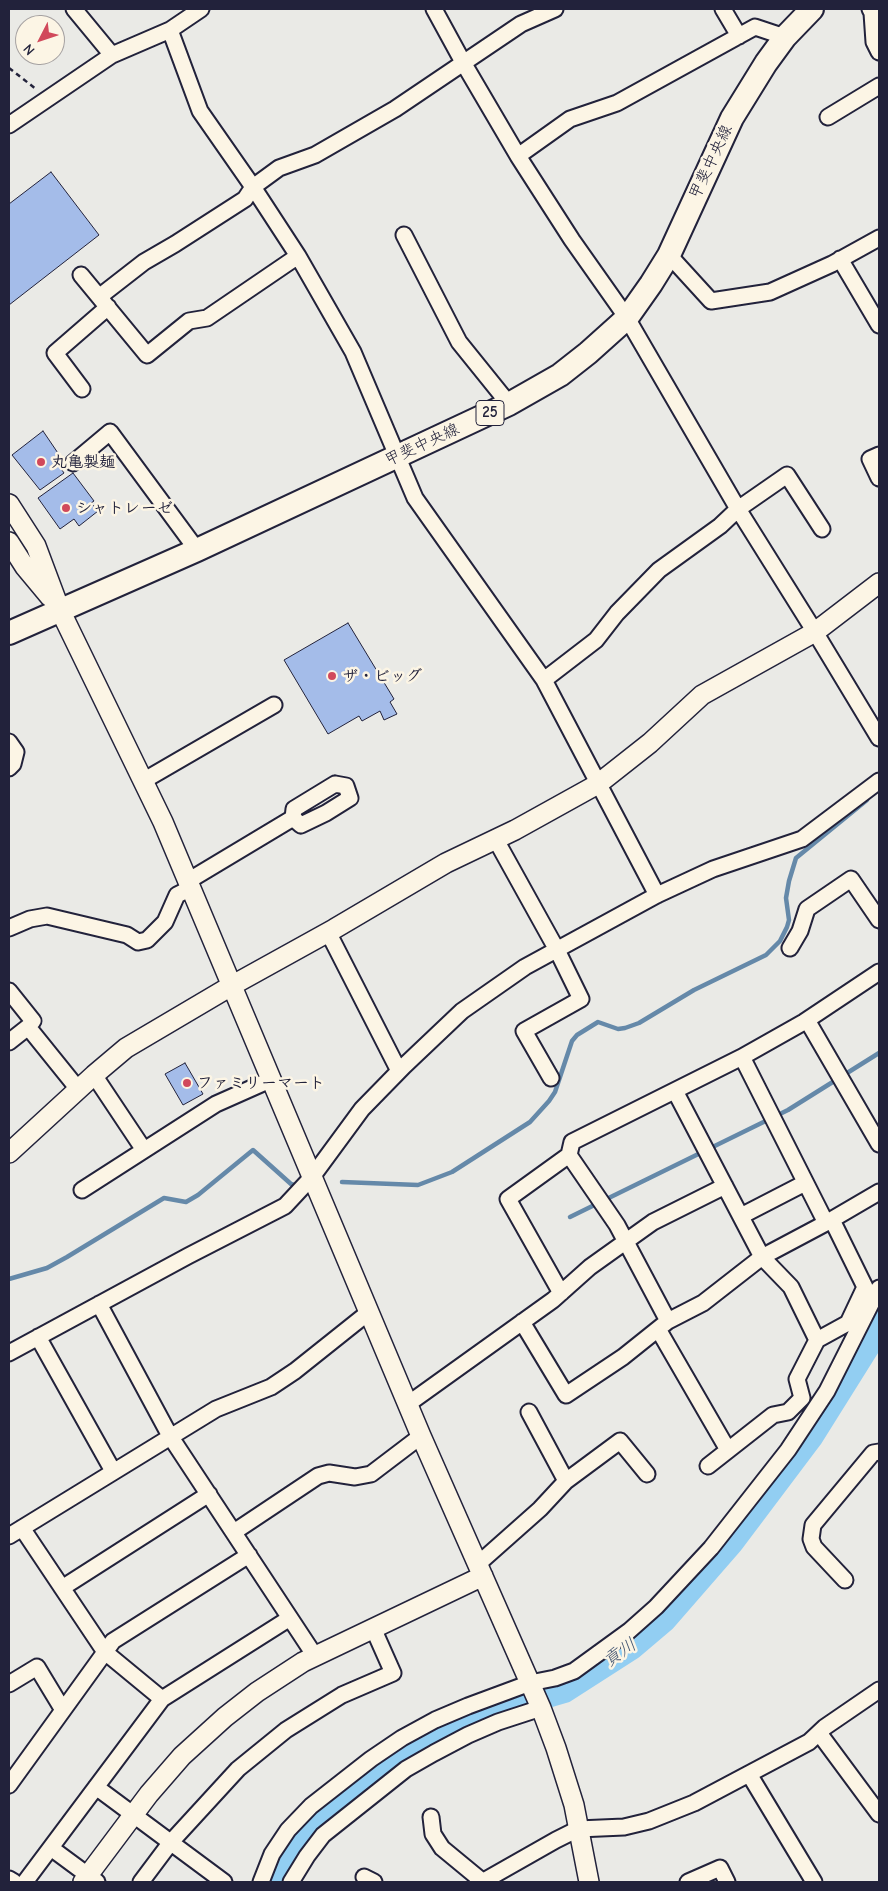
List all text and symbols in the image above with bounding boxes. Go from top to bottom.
north arrow [15,15,65,65]
text: N [20,40,38,59]
street label: 甲斐中央線 [685,122,737,202]
road number: 25 [476,400,504,426]
street label: 甲斐中央線 [382,419,462,471]
place label: 丸亀製麺 [51,452,115,472]
marker: 丸亀製麺 [35,456,47,468]
place label: シャトレーゼ [76,498,173,518]
marker: シャトレーゼ [60,502,72,514]
place label: ザ・ビッグ [342,666,422,686]
marker: ザ・ビッグ [326,670,338,682]
place label: ファミリーマート [197,1073,325,1093]
marker: ファミリーマート [181,1077,193,1089]
water label: 貢川 [599,1634,641,1672]

